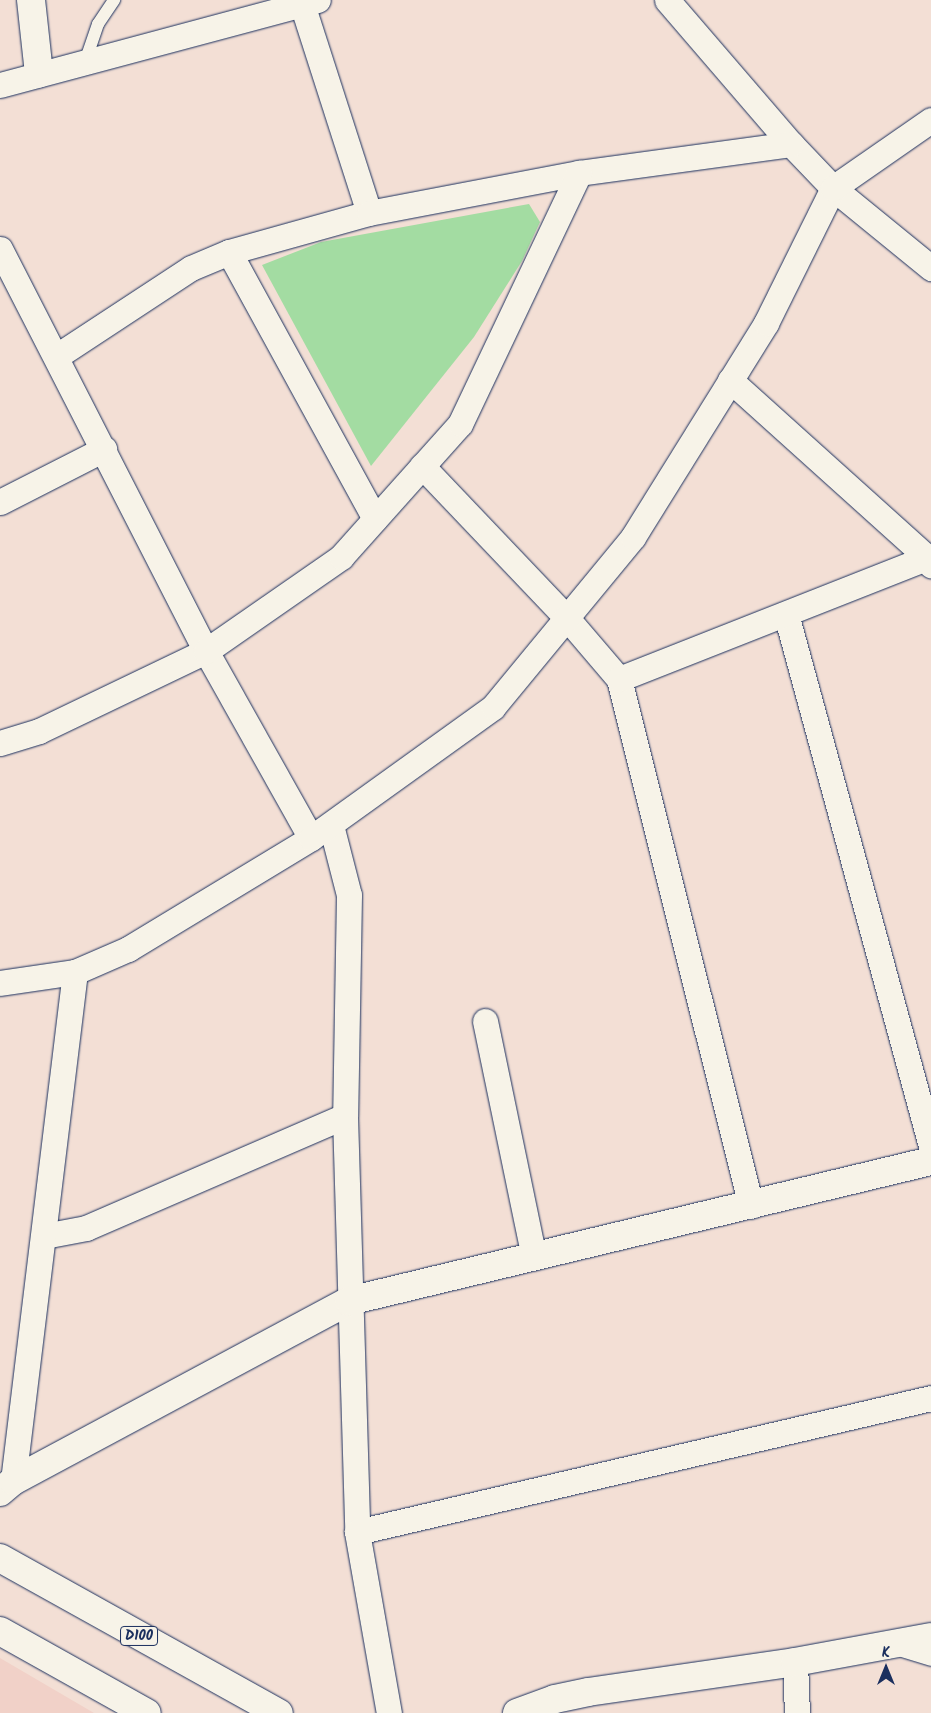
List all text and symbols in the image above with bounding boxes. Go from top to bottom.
road number: D100 [119,1624,159,1648]
text: K [882,1642,890,1664]
north arrow [861,1643,911,1693]

